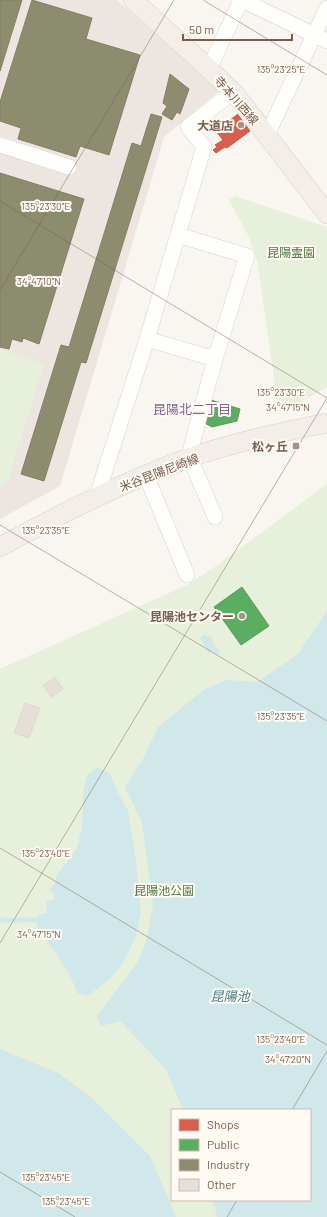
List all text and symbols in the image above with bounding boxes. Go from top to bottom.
scale bar [183,16,292,42]
text: 50 m [189,22,214,36]
text: 135°23'25"E [257,63,305,75]
street label: 寺本川西線 [212,73,262,127]
place label: 大道店 [197,118,233,132]
marker: 大道店 [236,120,246,130]
text: 135°23'30"E [22,200,70,212]
park label: 昆陽霊園 [267,245,315,259]
text: 34°47'10"N [17,275,61,287]
text: 135°23'30"E [257,386,305,398]
district label: 昆陽北二丁目 [153,401,231,417]
text: 34°47'15"N [266,401,310,413]
place label: 松ヶ丘 [252,439,288,453]
marker: 松ヶ丘 [291,441,301,451]
street label: 米谷昆陽尼崎線 [117,450,201,494]
text: 135°23'35"E [22,524,70,536]
place label: 昆陽池センター [150,609,234,623]
marker: 昆陽池センター [237,611,247,621]
text: 135°23'35"E [257,710,305,722]
text: 135°23'40"E [21,847,71,859]
park label: 昆陽池公園 [134,883,194,897]
text: 34°47'15"N [17,928,61,940]
water label: 昆陽池 [210,988,251,1004]
text: 135°23'40"E [256,1033,306,1045]
text: 34°47'20"N [265,1053,311,1065]
legend [171,1109,311,1201]
text: Shops [207,1117,240,1131]
text: Public [207,1137,239,1151]
text: Industry [207,1157,250,1171]
text: 135°23'45"E [22,1171,70,1183]
text: Other [207,1177,237,1191]
text: 135°23'45"E [42,1195,90,1207]

